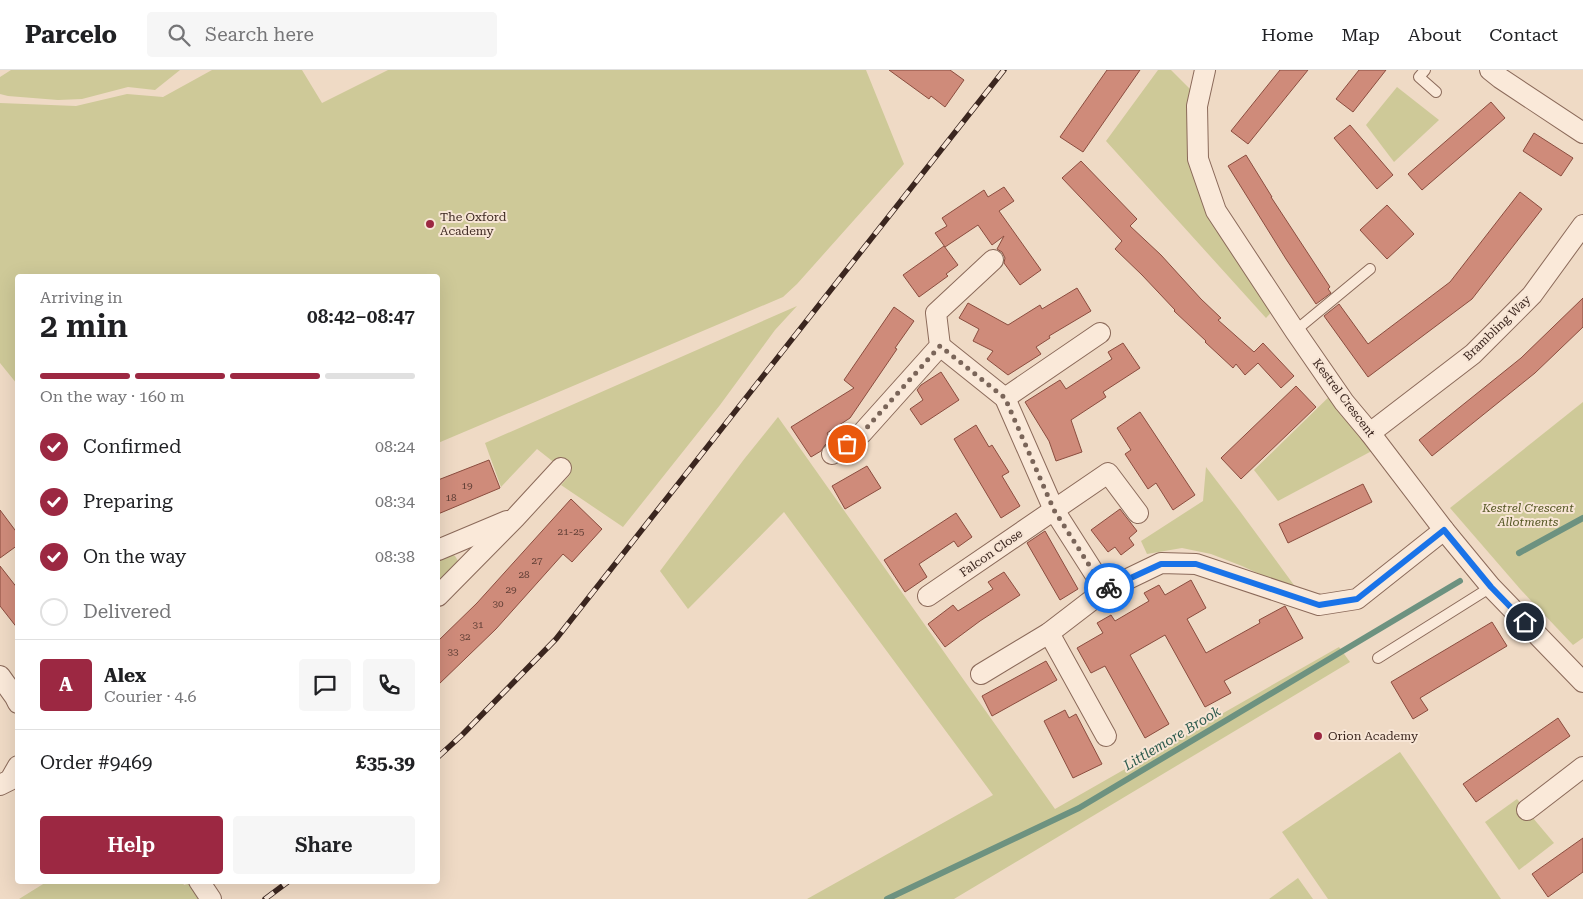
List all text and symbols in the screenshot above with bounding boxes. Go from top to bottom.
search box [147,12,497,57]
text: Parcelo [25,21,117,49]
icon: search [165,21,193,49]
text: Search here [205,23,314,46]
text: Home [1261,24,1313,45]
text: Map [1341,24,1380,45]
text: About [1408,24,1461,45]
text: Contact [1489,24,1558,45]
place label: The Oxford Academy [440,210,507,238]
marker: The Oxford Academy [424,218,436,230]
text: Arriving in [40,288,123,307]
street label: Brambling Way [1461,292,1534,364]
text: 08:42–08:47 [307,305,415,328]
text: 2 min [40,307,128,345]
street label: Kestrel Crescent [1310,356,1378,440]
text: On the way · 160 m [40,387,185,406]
pin [826,423,868,465]
icon: bag [833,430,861,458]
icon: check [40,433,68,461]
text: Confirmed [83,435,181,458]
text: 08:24 [375,437,415,456]
house number: 19 [461,480,473,491]
icon: check [40,488,68,516]
text: Preparing [83,490,173,513]
text: 08:34 [375,492,415,511]
house number: 18 [445,492,457,503]
park label: Kestrel Crescent Allotments [1481,501,1574,529]
house number: 21-25 [558,526,585,537]
street label: Falcon Close [957,526,1025,580]
icon: check [40,543,68,571]
text: On the way [83,545,186,568]
text: 08:38 [375,547,415,566]
house number: 27 [531,555,543,566]
courier [1084,563,1134,613]
house number: 28 [518,569,530,580]
icon: bike [1095,574,1123,602]
house number: 29 [505,584,517,595]
house number: 30 [492,598,504,609]
text: Delivered [83,600,171,623]
pin [1504,601,1546,643]
icon: home [1511,608,1539,636]
house number: 31 [472,619,484,630]
house number: 32 [459,631,471,642]
house number: 33 [447,646,459,657]
button: chat [299,659,351,711]
button: phone [363,659,415,711]
text: Alex [104,664,146,687]
text: A [59,673,73,696]
text: Courier · 4.6 [104,687,197,706]
water label: Littlemore Brook [1120,703,1224,774]
place label: Orion Academy [1328,729,1419,743]
marker: Orion Academy [1312,730,1324,742]
text: Order #9469 [40,751,152,774]
text: £35.39 [356,751,415,774]
button: Help [40,816,223,874]
button: Share [233,816,415,874]

